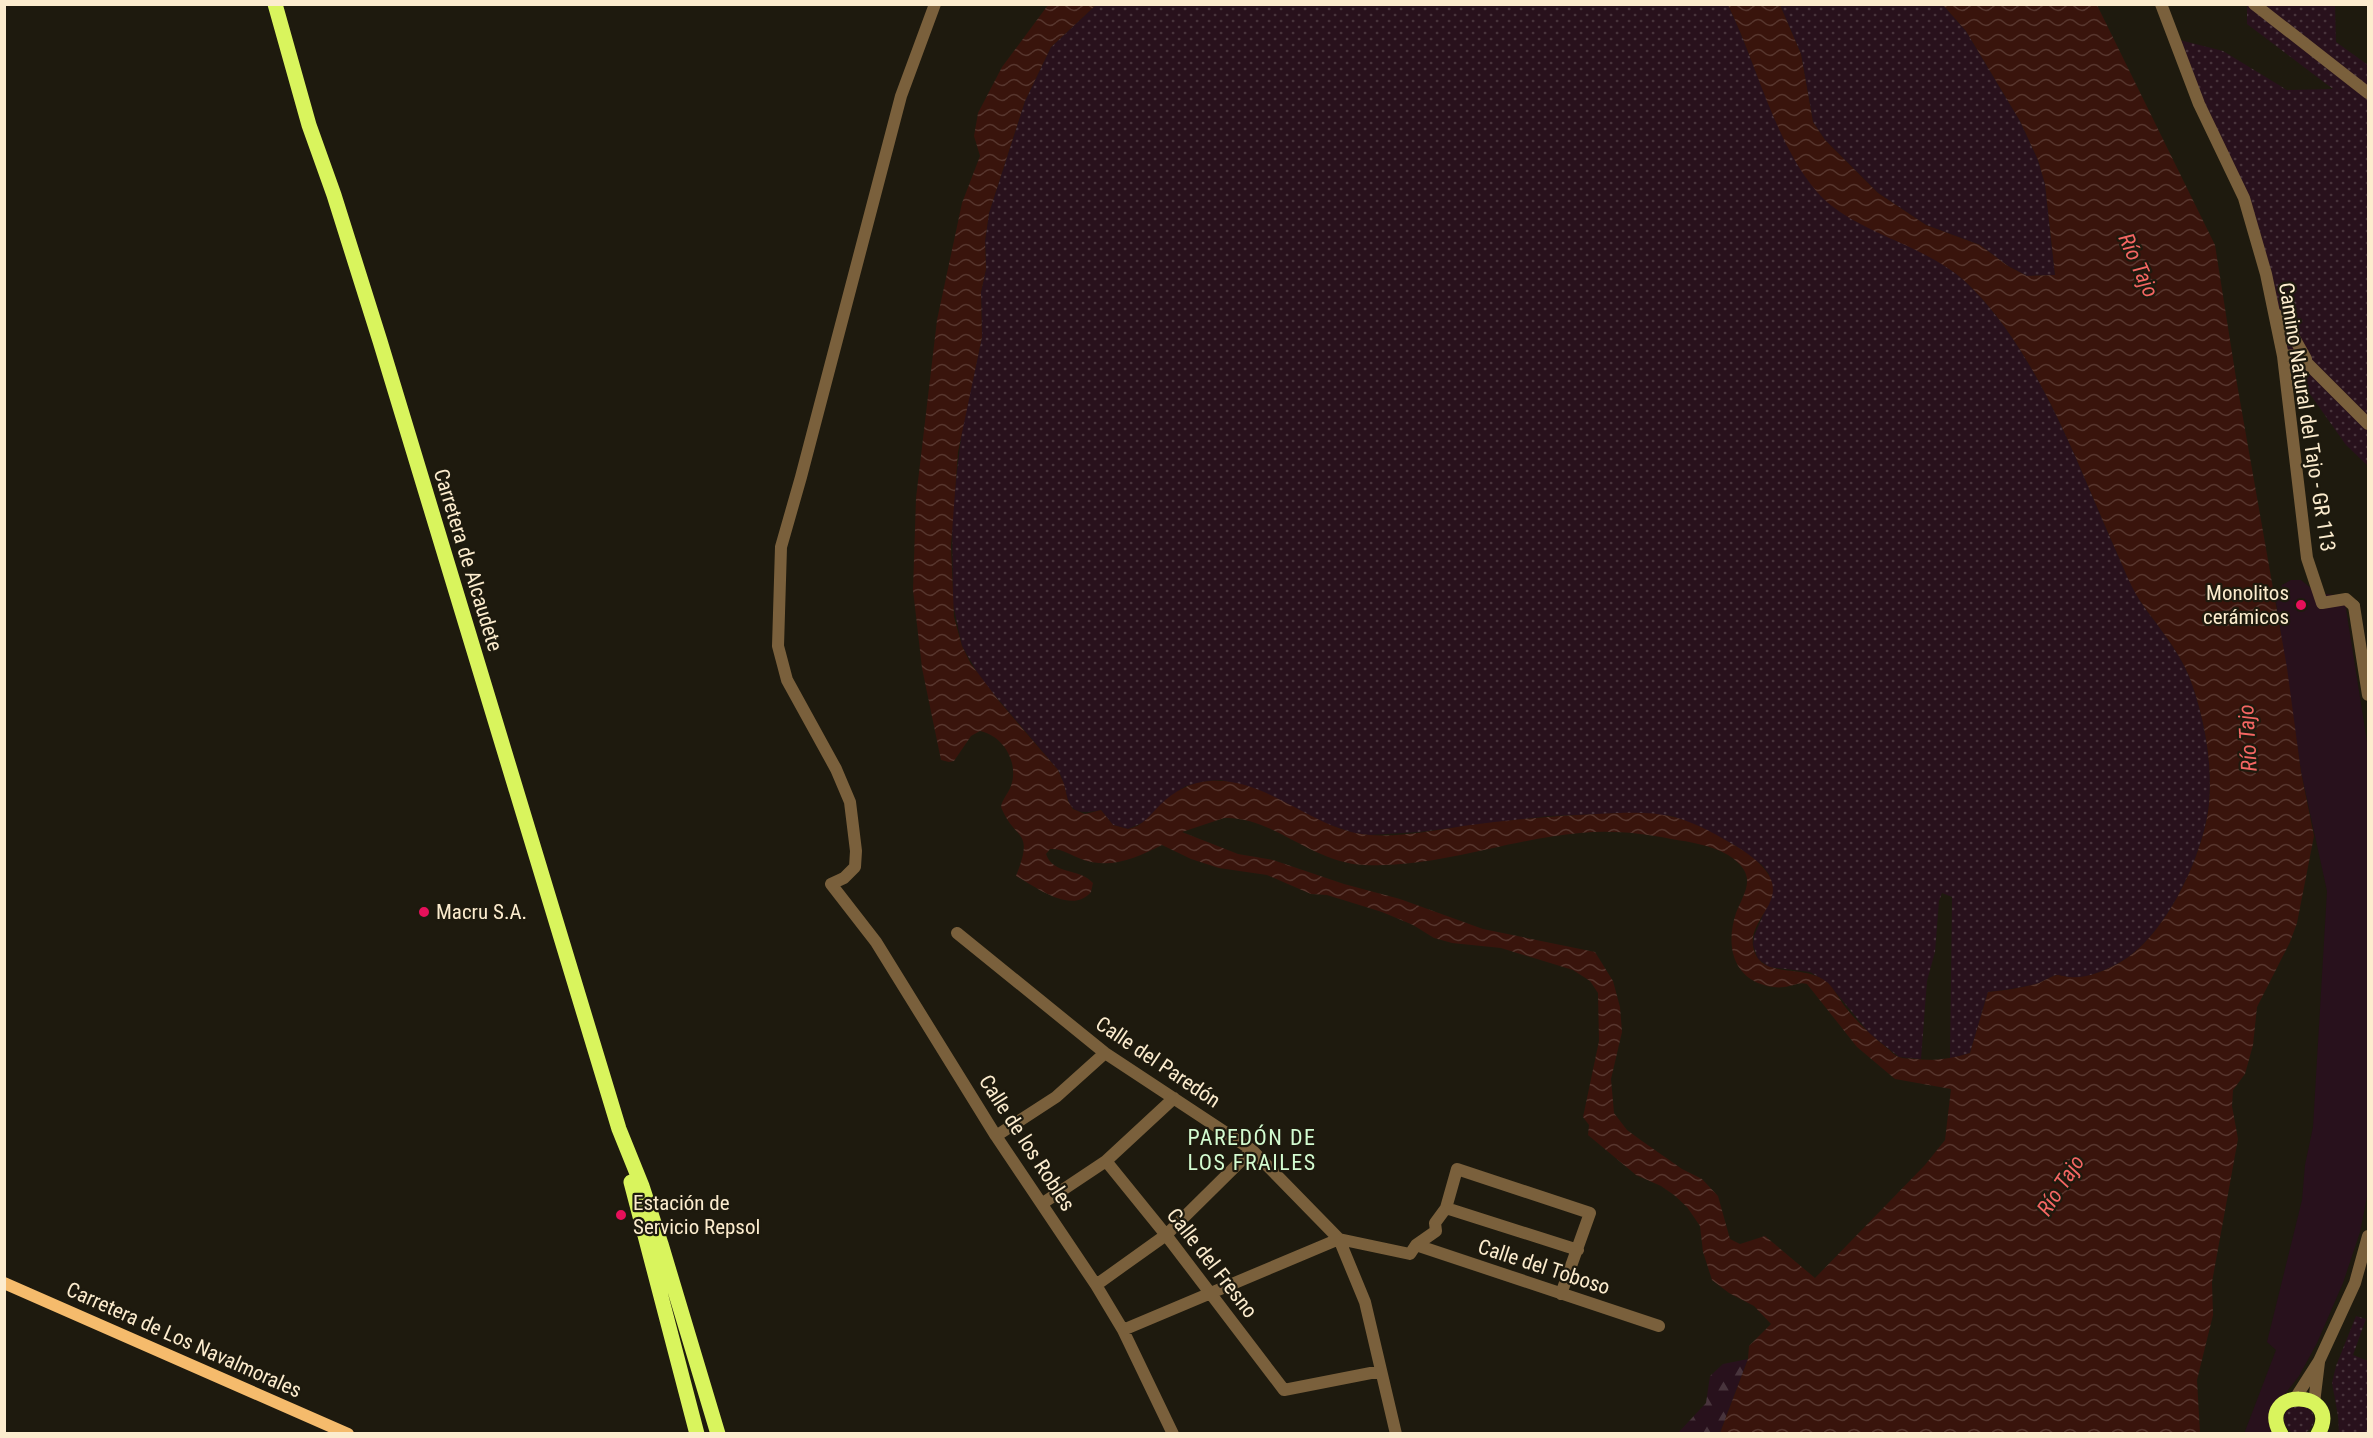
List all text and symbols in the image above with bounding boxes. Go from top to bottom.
water label: Río Tajo [2113,229,2164,301]
street label: Camino Natural del Tajo - GR 113 [2274,281,2340,553]
street label: Carretera de Alcaudete [429,466,507,654]
place label: Monolitos cerámicos [2203,581,2289,629]
marker: Monolitos cerámicos [2294,598,2308,612]
water label: Río Tajo [2233,704,2262,772]
place label: Macru S.A. [436,900,527,924]
marker: Macru S.A. [417,905,431,919]
street label: Calle del Paredón [1091,1012,1225,1112]
street label: Calle de los Robles [974,1070,1080,1216]
district label: PAREDÓN DE LOS FRAILES [1187,1124,1317,1175]
water label: Río Tajo [2032,1150,2089,1220]
place label: Estación de Servicio Repsol [633,1191,760,1239]
street label: Calle del Fresno [1162,1203,1262,1323]
marker: Estación de Servicio Repsol [614,1208,628,1222]
street label: Calle del Toboso [1475,1234,1613,1300]
street label: Carretera de Los Navalmorales [63,1277,305,1403]

